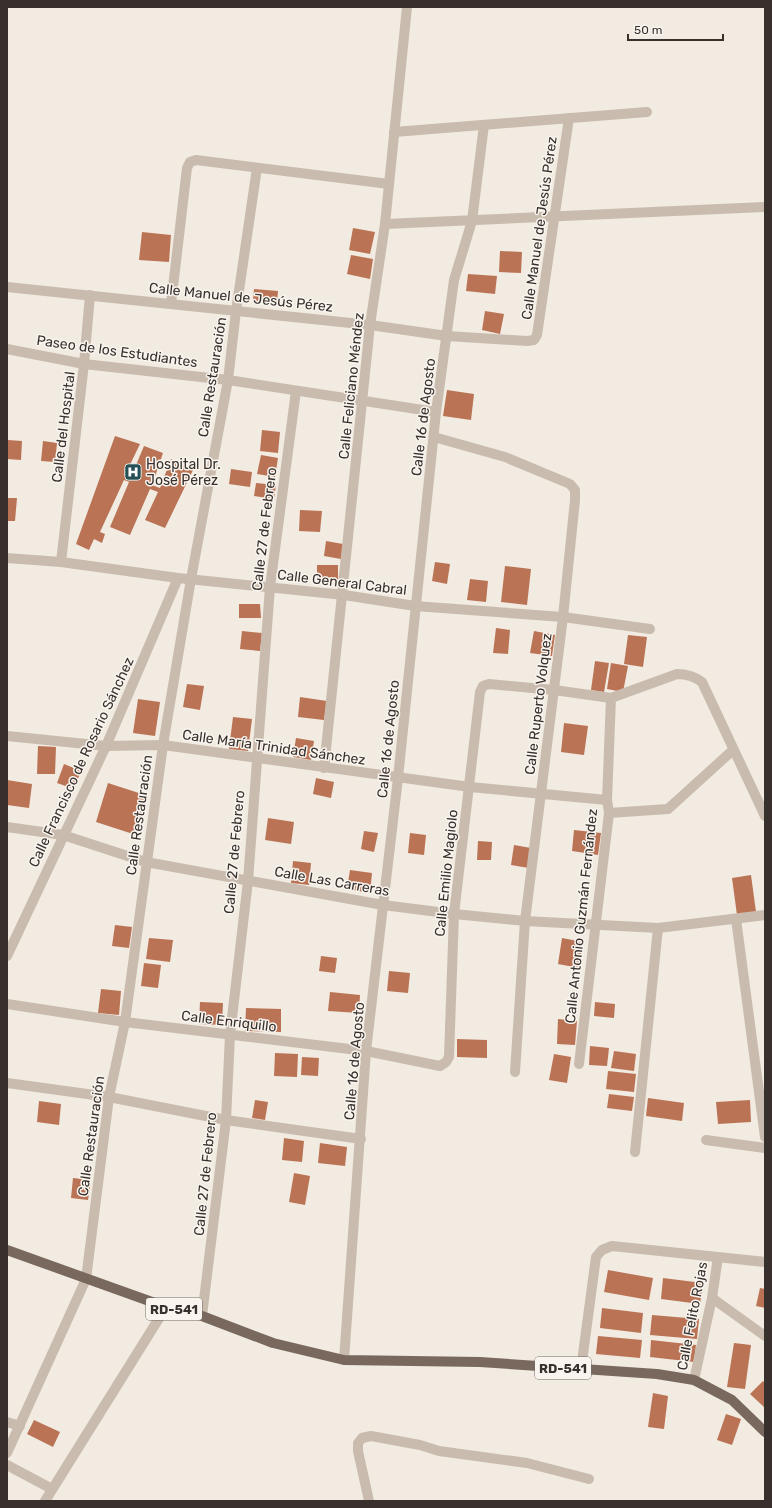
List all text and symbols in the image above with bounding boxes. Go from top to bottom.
scale bar [628,16,723,42]
text: 50 m [634,23,662,37]
street label: Calle Manuel de Jesús Pérez [518,135,561,321]
street label: Calle Manuel de Jesús Pérez [148,279,334,316]
street label: Calle Feliciano Méndez [335,312,368,460]
street label: Calle Restauración [195,316,230,438]
street label: Paseo de los Estudiantes [35,332,199,371]
street label: Calle 16 de Agosto [408,357,439,477]
street label: Calle del Hospital [48,371,79,484]
place label: Hospital Dr. José Pérez [146,456,221,489]
hospital icon: Hospital Dr. José Pérez [123,462,143,482]
street label: Calle 27 de Febrero [249,466,280,592]
street label: Calle General Cabral [276,566,408,599]
street label: Calle Ruperto Volquez [521,632,556,776]
street label: Calle Francisco de Rosario Sánchez [25,654,138,870]
street label: Calle 16 de Agosto [374,679,403,799]
street label: Calle María Trinidad Sánchez [181,726,367,769]
street label: Calle Restauración [123,754,156,876]
street label: Calle 27 de Febrero [221,790,248,915]
street label: Calle Antonio Guzmán Fernández [562,808,601,1024]
street label: Calle Emilio Magiolo [431,809,462,937]
street label: Calle Las Carreras [273,863,391,900]
street label: Calle 16 de Agosto [341,1001,368,1121]
street label: Calle Enriquillo [180,1007,278,1036]
street label: Calle Restauración [75,1075,108,1197]
street label: Calle 27 de Febrero [191,1112,220,1237]
street label: Calle Felito Rojas [674,1260,711,1372]
road number: RD-541 [146,1298,202,1320]
road number: RD-541 [535,1357,591,1379]

